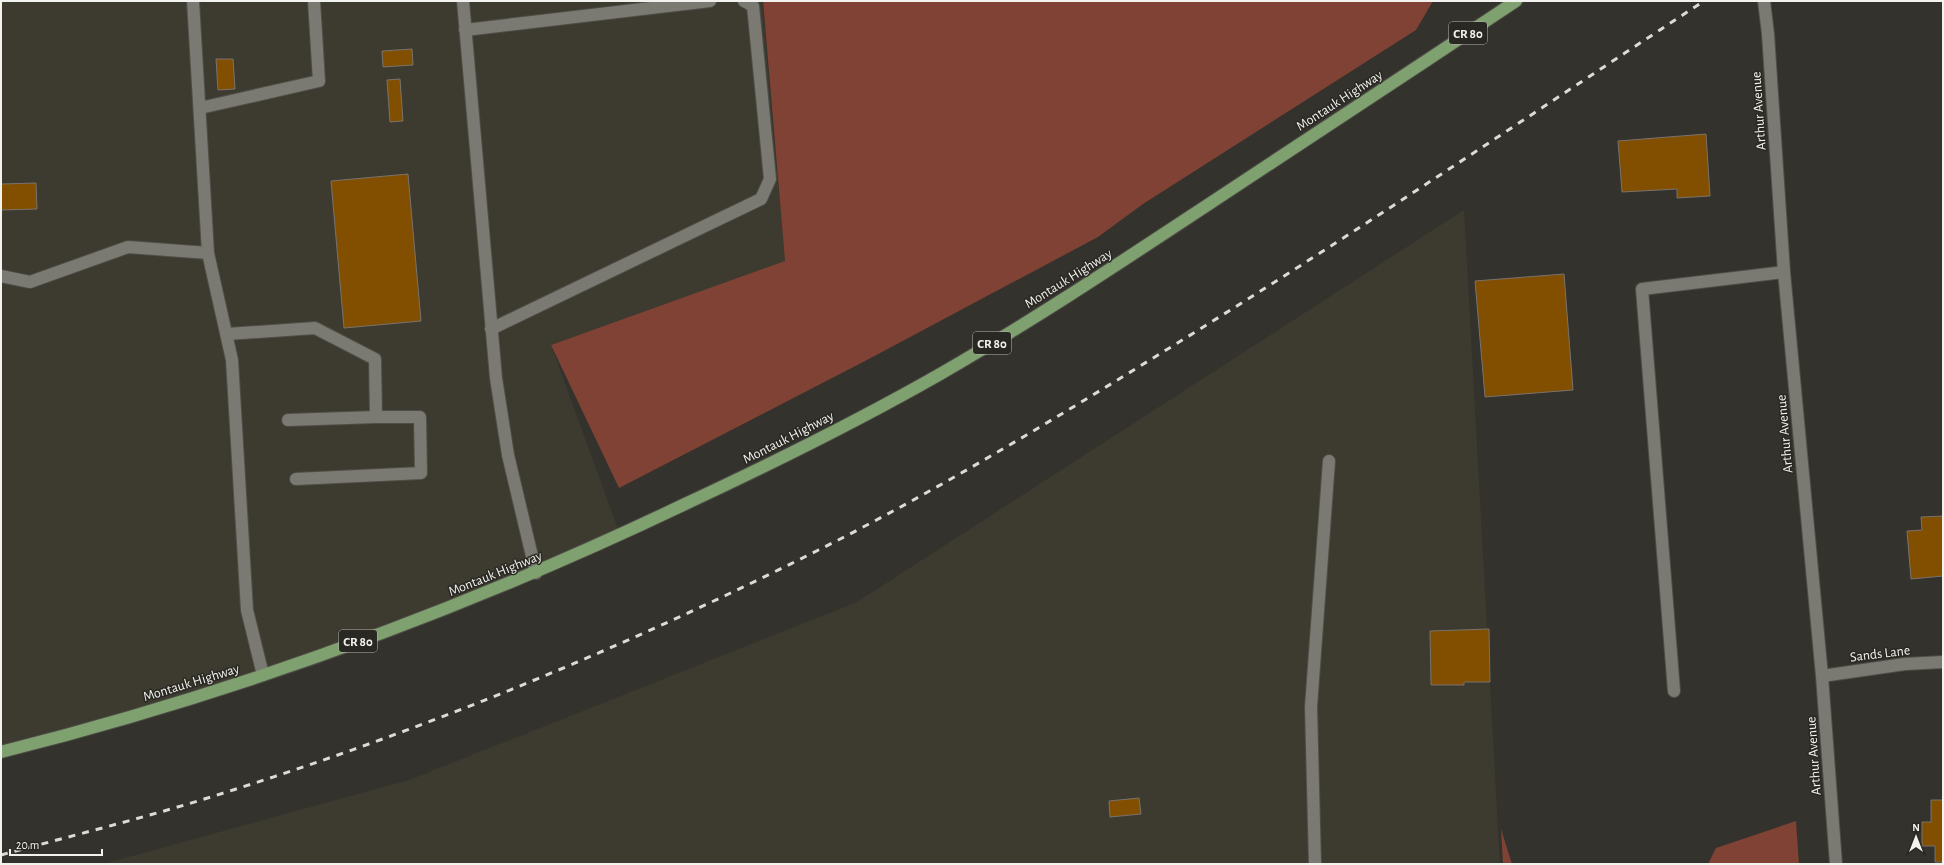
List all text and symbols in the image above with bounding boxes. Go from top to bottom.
road number: CR 80 [1449,22,1487,44]
street label: Montauk Highway [1294,68,1385,134]
street label: Arthur Avenue [1749,71,1769,151]
street label: Montauk Highway [1023,246,1115,311]
road number: CR 80 [973,332,1011,354]
street label: Arthur Avenue [1775,394,1795,474]
street label: Montauk Highway [741,409,836,467]
street label: Montauk Highway [447,549,544,599]
road number: CR 80 [339,630,377,652]
street label: Sands Lane [1849,643,1911,665]
street label: Montauk Highway [142,662,241,704]
street label: Arthur Avenue [1804,716,1824,796]
north arrow [1896,817,1936,857]
text: N [1912,822,1920,833]
scale bar [10,831,102,857]
text: 20 m [16,839,39,851]

